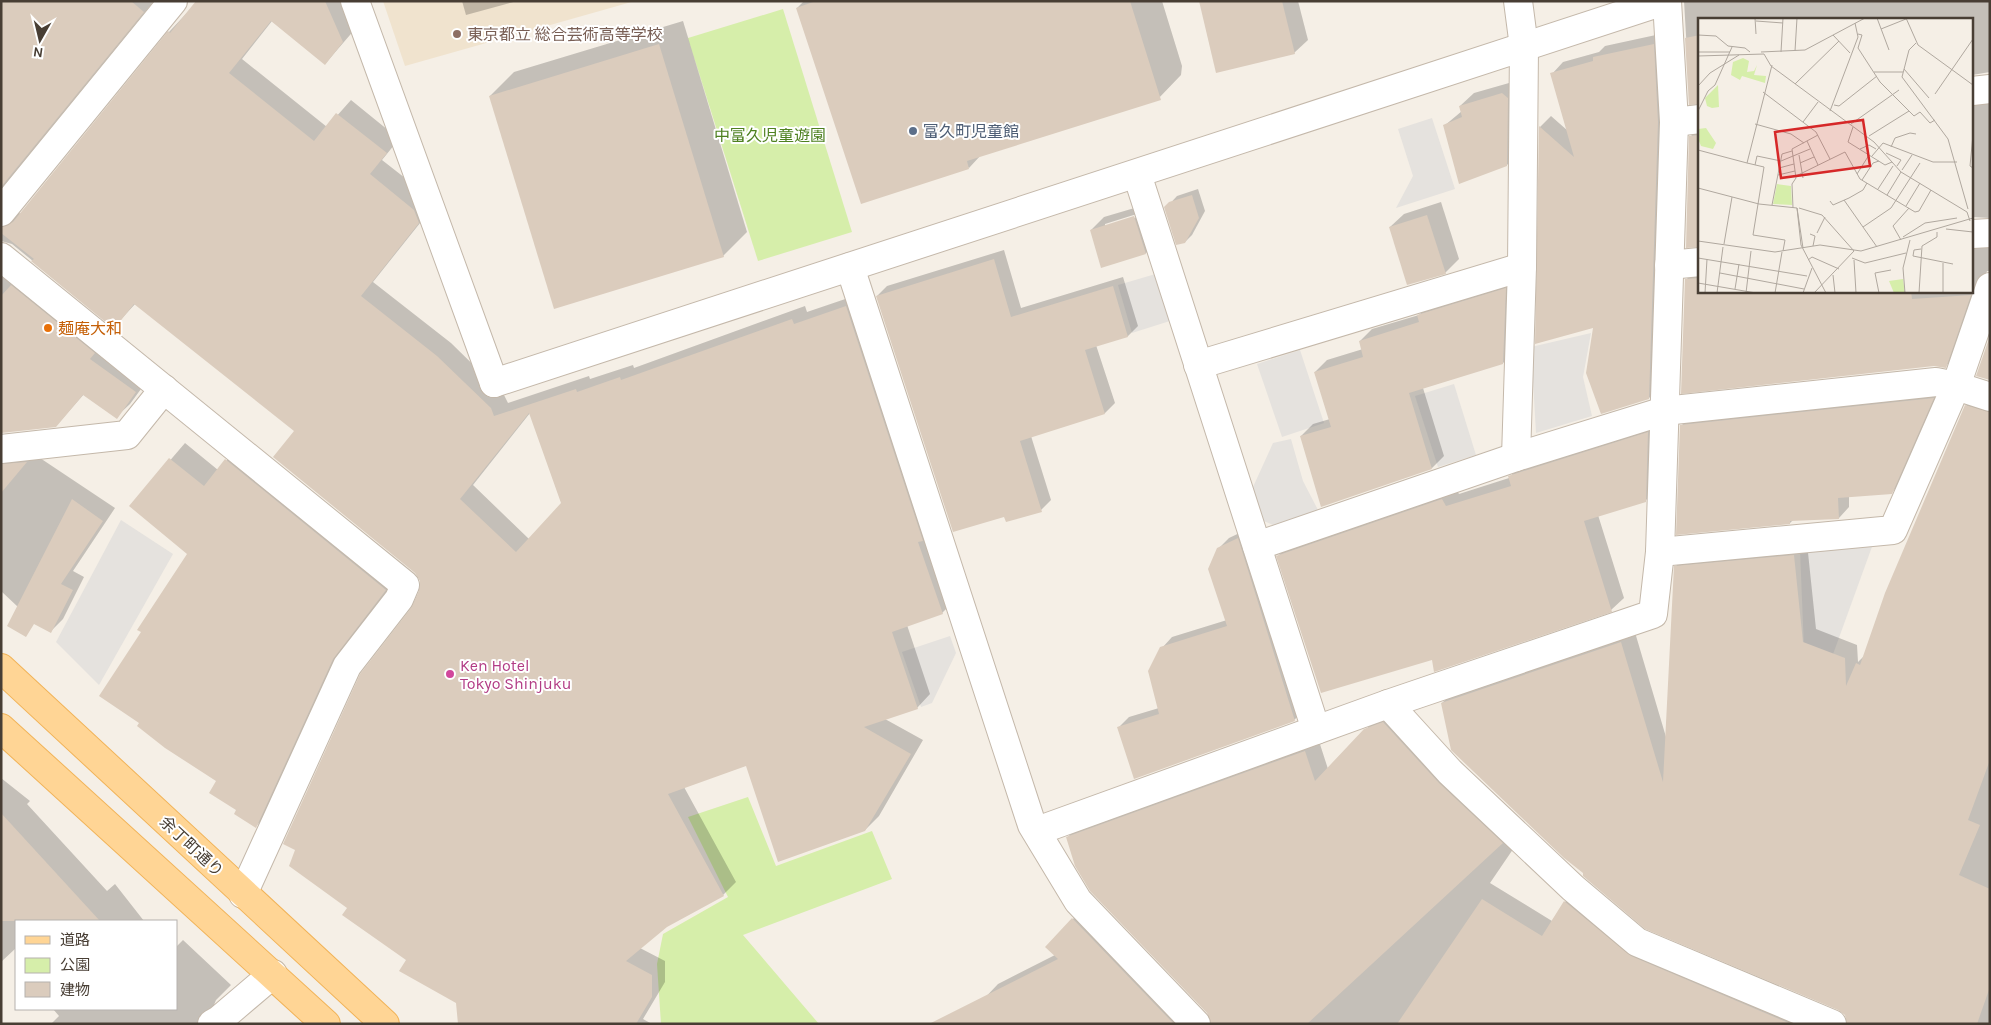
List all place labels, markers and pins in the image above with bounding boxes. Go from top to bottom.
place label: 東京都立 総合芸術高等学校 [467,25,663,44]
marker: 東京都立 総合芸術高等学校 [451,28,463,40]
place label: 富久町児童館 [923,122,1019,141]
marker: 富久町児童館 [907,125,919,137]
place label: 麺庵大和 [58,319,122,338]
marker: 麺庵大和 [42,322,54,334]
place label: Ken Hotel Tokyo Shinjuku [460,656,571,693]
marker: Ken Hotel Tokyo Shinjuku [444,668,456,680]

